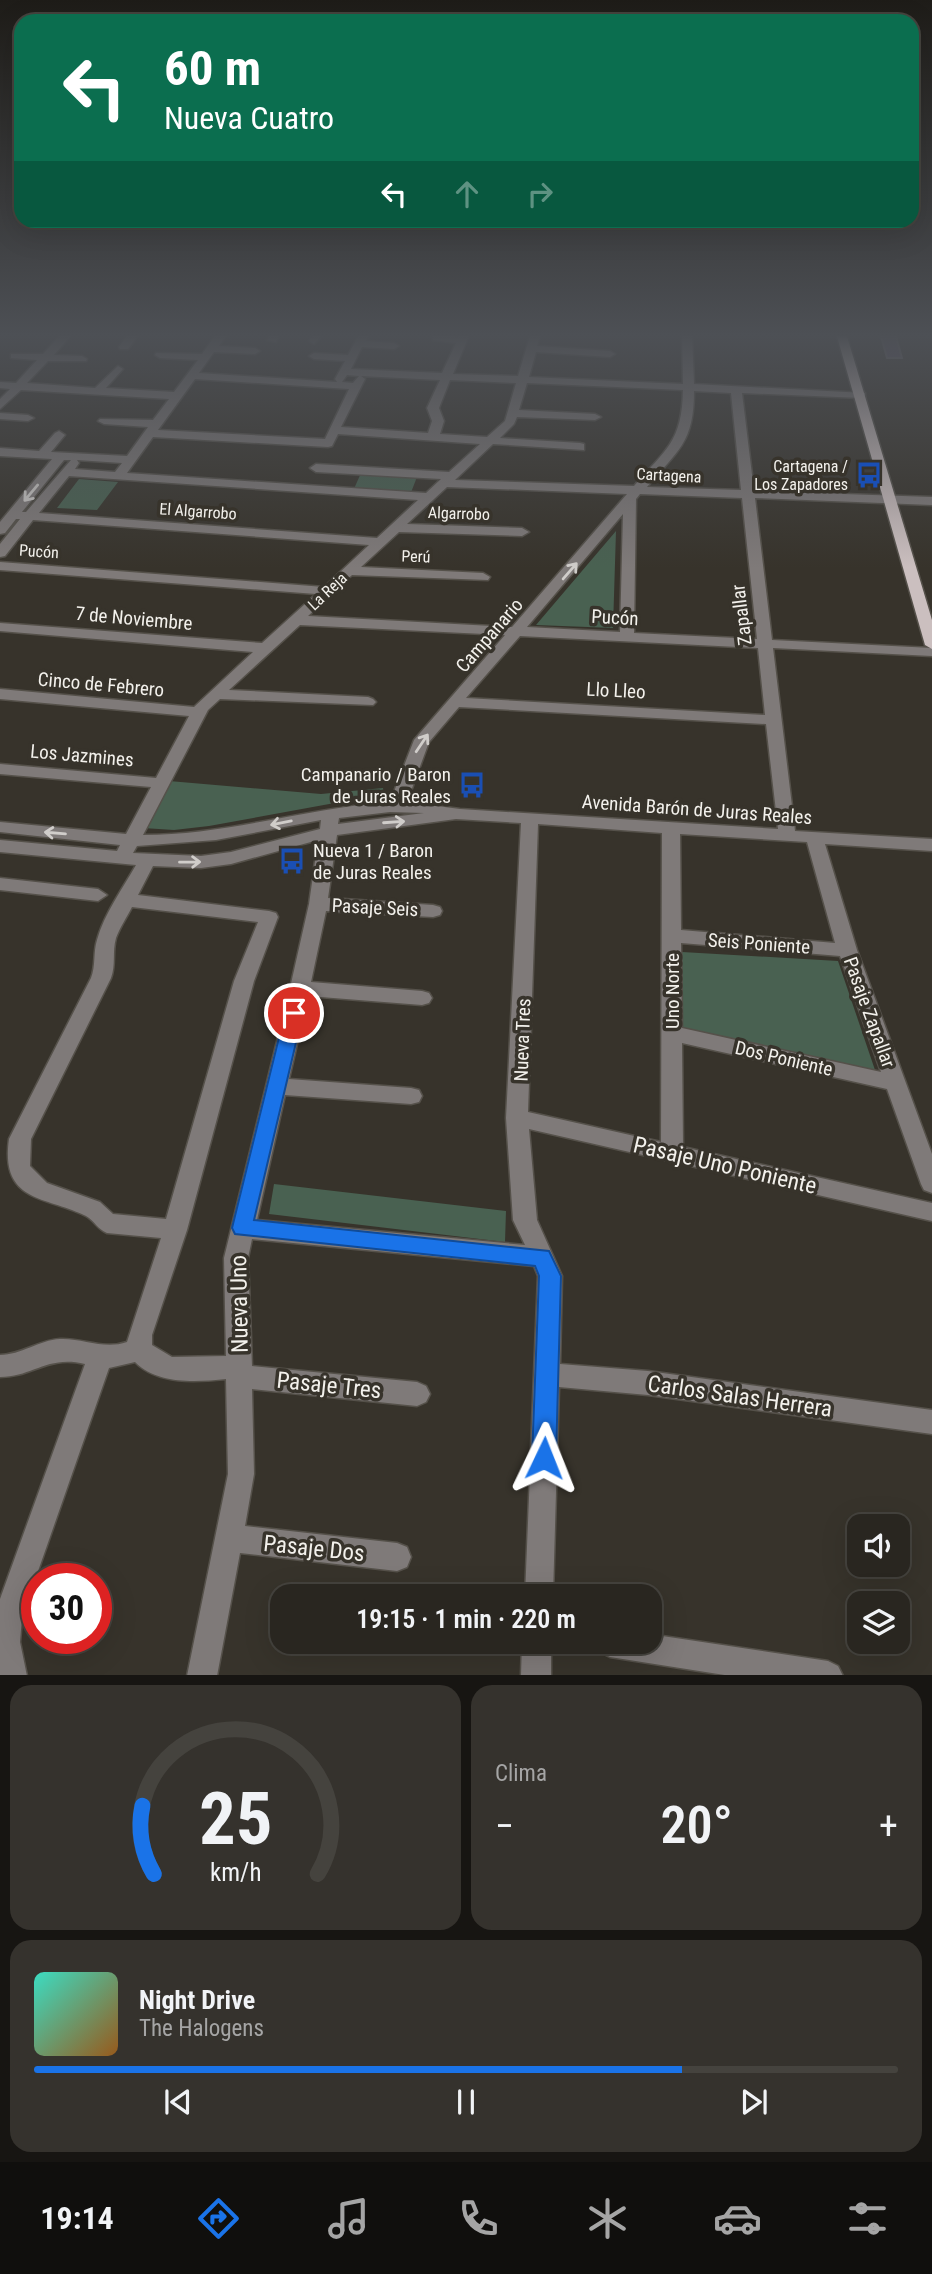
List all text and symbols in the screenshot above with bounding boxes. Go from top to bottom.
text: 60 m [164,40,261,97]
icon: left [49,42,140,133]
text: Nueva Cuatro [164,99,334,137]
icon: left [375,175,413,213]
icon: ahead [448,175,486,213]
icon: right [521,175,559,213]
place label: Cartagena / Los Zapadores [754,457,848,494]
bus stop icon: Cartagena / Los Zapadores [854,460,884,490]
street label: Cartagena [636,464,702,487]
one-way arrow [23,484,39,502]
street label: El Algarrobo [159,499,237,524]
street label: Algarrobo [428,503,490,524]
street label: Pucón [18,541,59,562]
street label: Perú [401,547,431,566]
one-way arrow [562,562,578,580]
street label: La Reja [304,569,351,614]
street label: Zapallar [726,583,757,647]
street label: Campanario [451,594,528,677]
street label: 7 de Noviembre [75,602,193,635]
street label: Pucón [591,605,639,630]
street label: Cinco de Febrero [37,668,165,701]
street label: Llo Lleo [586,677,646,704]
one-way arrow [414,734,429,753]
street label: Los Jazmines [29,740,135,771]
place label: Campanario / Baron de Juras Reales [301,763,451,808]
bus stop icon: Campanario / Baron de Juras Reales [457,770,487,800]
street label: Avenida Barón de Juras Reales [581,790,813,829]
one-way arrow [382,815,405,828]
one-way arrow [270,817,293,831]
one-way arrow [44,826,67,839]
place label: Nueva 1 / Baron de Juras Reales [313,839,433,884]
bus stop icon: Nueva 1 / Baron de Juras Reales [277,846,307,876]
one-way arrow [178,855,201,869]
street label: Pasaje Seis [331,894,419,921]
street label: Seis Poniente [707,928,811,959]
street label: Uno Norte [661,953,684,1029]
street label: Pasaje Zapallar [839,954,900,1071]
pin [264,983,324,1043]
icon: arrive [275,994,313,1032]
street label: Nueva Tres [510,998,535,1082]
street label: Dos Poniente [733,1036,835,1081]
street label: Pasaje Uno Poniente [631,1131,819,1200]
street label: Nueva Uno [225,1255,254,1353]
street label: Pasaje Tres [275,1367,383,1404]
street label: Carlos Salas Herrera [646,1370,834,1423]
position arrow [507,1421,581,1495]
map controls [847,1514,910,1654]
button: sound [847,1514,910,1577]
street label: Pasaje Dos [262,1530,366,1567]
speed limit sign: 30 [21,1563,112,1654]
button: layers [847,1591,910,1654]
text: 19:15 · 1 min · 220 m [356,1604,576,1634]
text: Clima [495,1760,547,1787]
text: 25 [199,1776,272,1862]
text: 20° [660,1795,733,1856]
text: − [495,1804,514,1848]
text: + [879,1804,898,1848]
text: km/h [210,1857,261,1886]
text: Night Drive [139,1985,255,2015]
text: The Halogens [139,2015,264,2042]
icon: previous [159,2083,197,2121]
icon: pause [447,2083,485,2121]
icon: next [735,2083,773,2121]
icon: directions [194,2194,243,2243]
icon: music [324,2194,373,2243]
icon: phone [454,2194,503,2243]
icon: climate [583,2194,632,2243]
icon: car [713,2194,762,2243]
icon: filters [843,2194,892,2243]
text: 19:14 [40,2199,114,2237]

